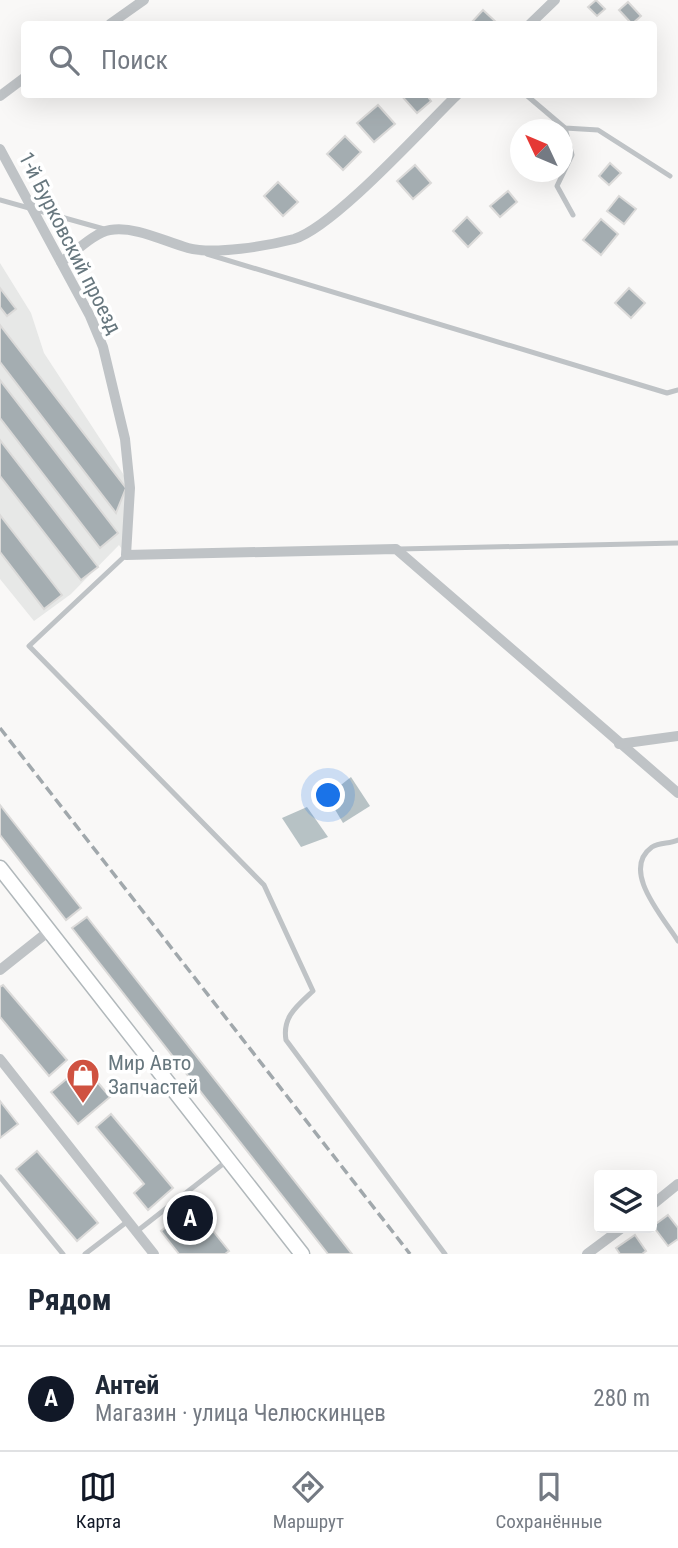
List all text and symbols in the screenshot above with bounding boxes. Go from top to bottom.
search box [21,21,657,98]
icon: search [45,41,83,79]
text: Поиск [101,45,168,75]
north arrow [510,119,573,182]
street label: 1-й Бурковский проезд [14,148,126,338]
your location [311,778,345,812]
place label: Мир Авто Запчастей [108,1051,198,1099]
shop icon: Мир Авто Запчастей [64,1056,102,1105]
map controls [594,1170,657,1233]
button: layers [594,1170,657,1233]
pin: A [167,1192,213,1244]
text: Рядом [28,1282,112,1317]
text: Антей [95,1370,159,1400]
text: A [44,1385,58,1412]
text: 280 m [593,1385,650,1412]
text: Магазин · улица Челюскинцев [95,1400,386,1427]
tab: Карта [76,1468,121,1533]
tab: Маршрут [273,1468,344,1533]
tab: Сохранённые [496,1468,602,1533]

